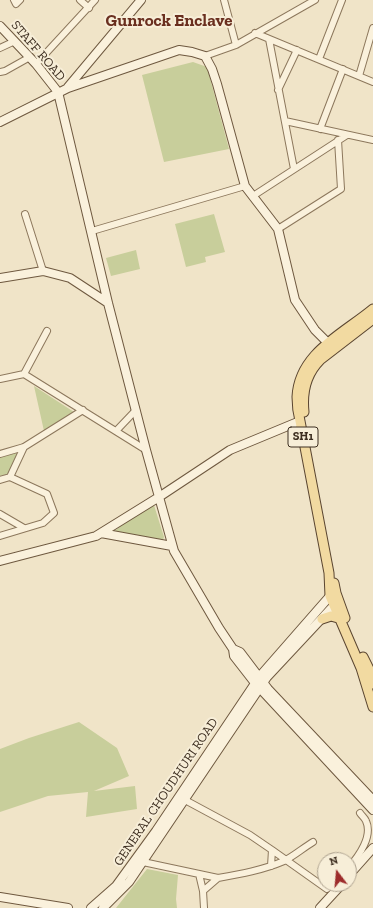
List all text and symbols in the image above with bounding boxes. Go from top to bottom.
district label: Gunrock Enclave [106,11,232,31]
street label: STAFF ROAD [8,18,68,84]
road number: SH1 [288,427,318,447]
street label: GENERAL CHOUDHURI ROAD [111,715,221,869]
north arrow [317,852,357,892]
text: N [328,854,340,868]

